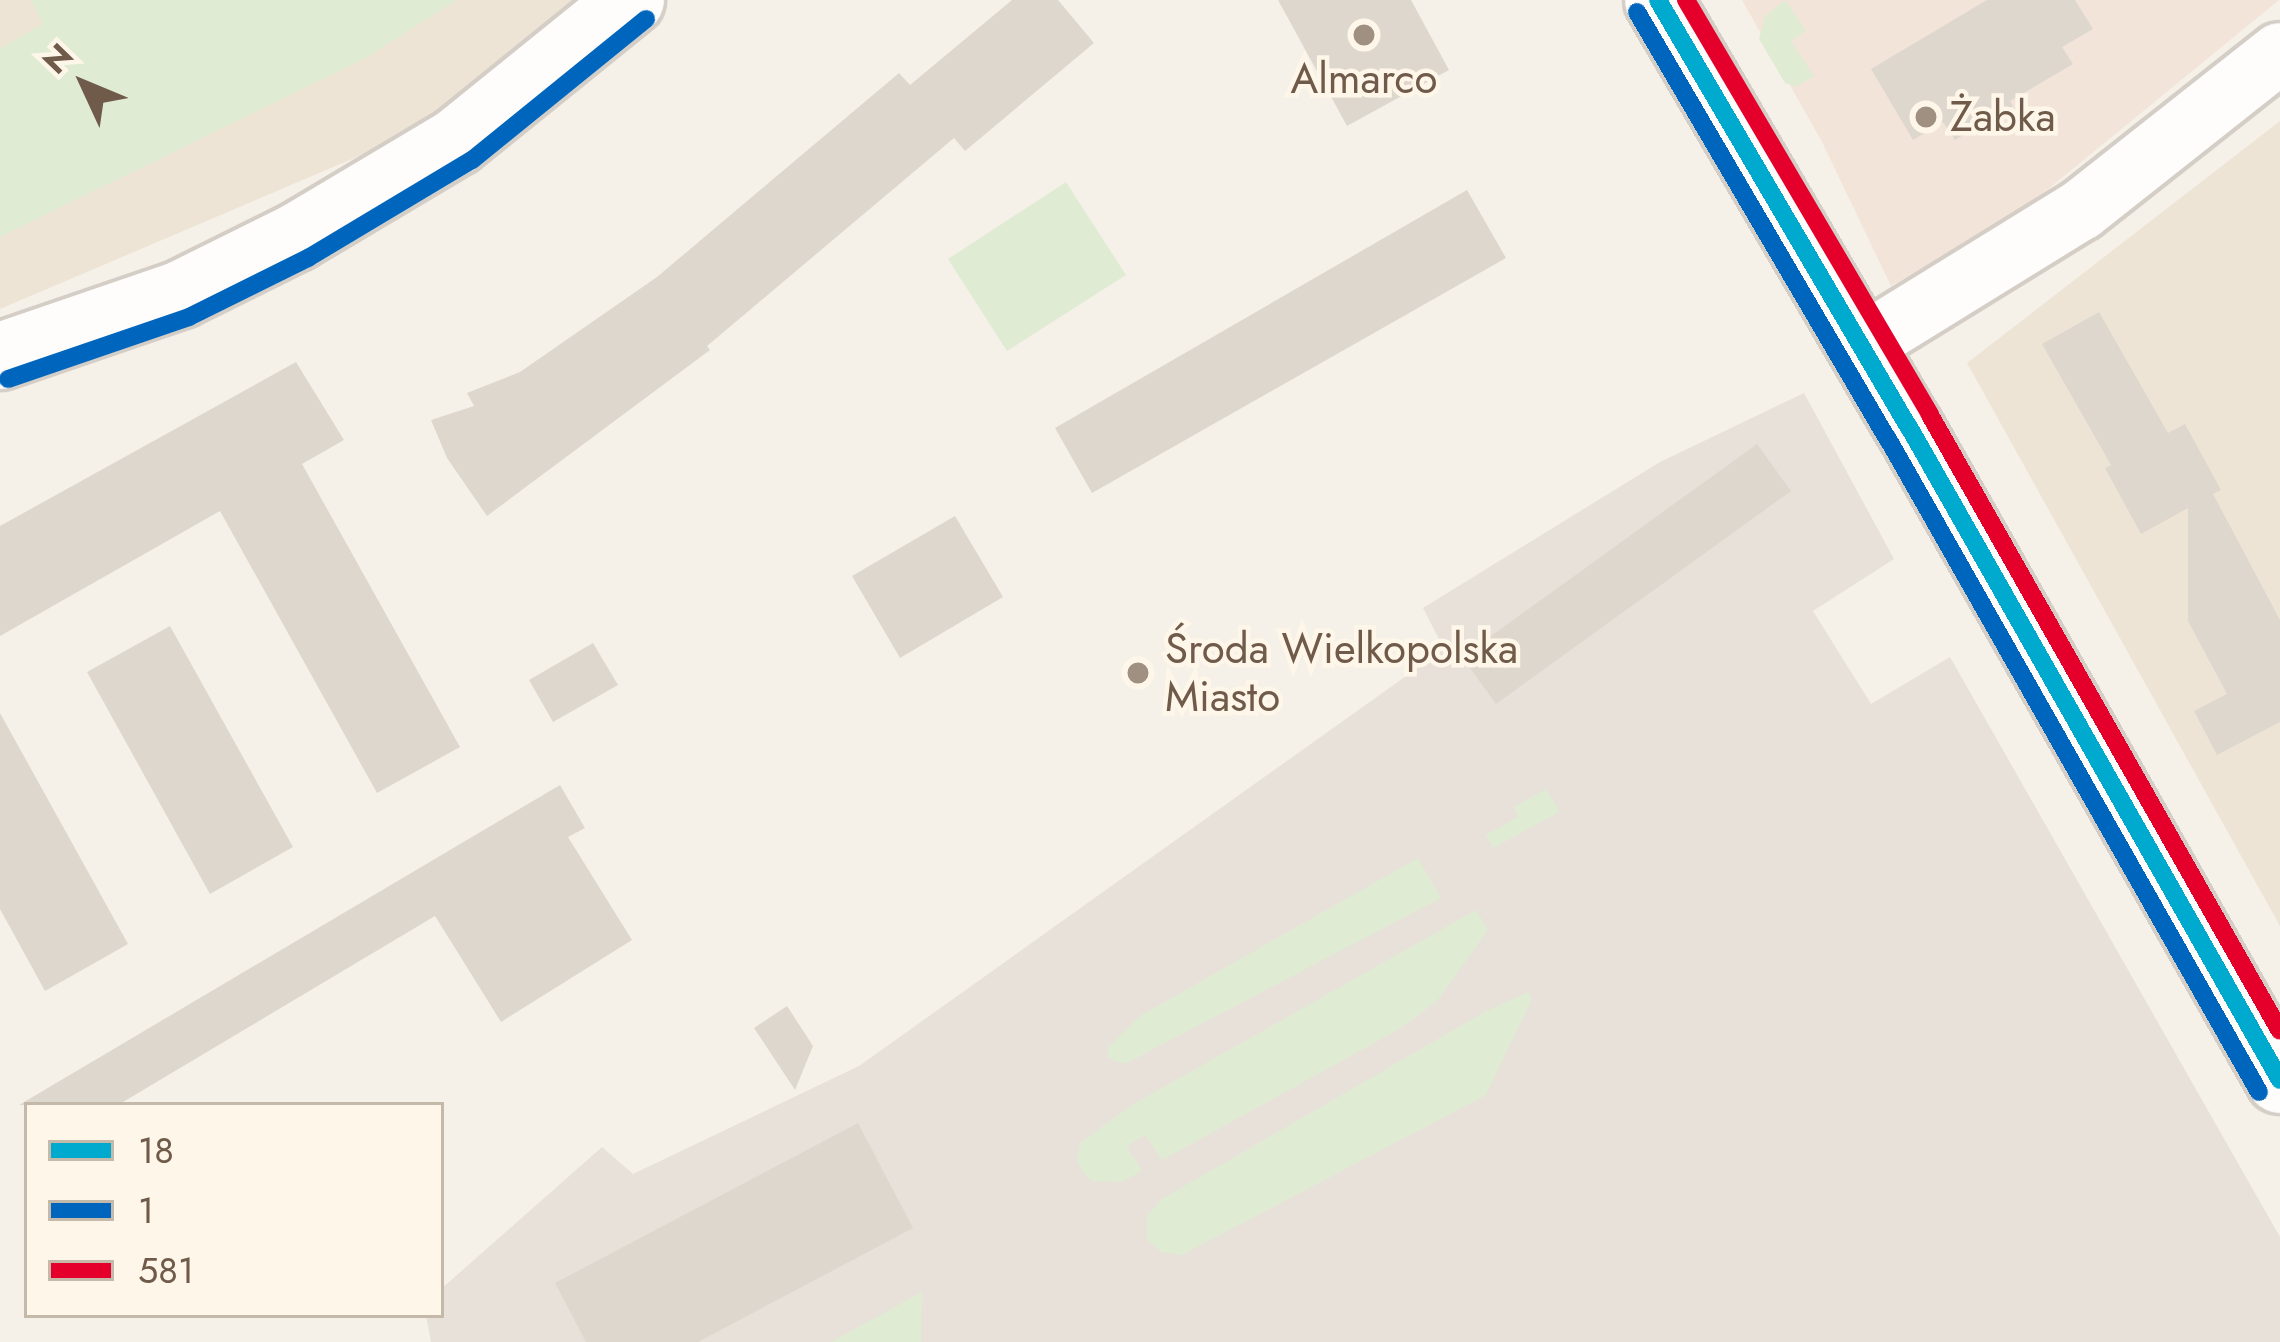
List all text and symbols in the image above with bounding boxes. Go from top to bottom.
marker: Almarco [1351,22,1377,48]
north arrow [24,24,144,144]
text: N [32,33,84,84]
place label: Almarco [1290,54,1438,104]
place label: Żabka [1950,92,2056,142]
marker: Żabka [1913,104,1939,130]
place label: Środa Wielkopolska Miasto [1165,624,1518,722]
marker: Środa Wielkopolska Miasto [1122,657,1154,689]
legend [24,1102,444,1318]
text: 18 [138,1124,174,1176]
text: 1 [138,1184,154,1236]
text: 581 [138,1244,194,1296]

